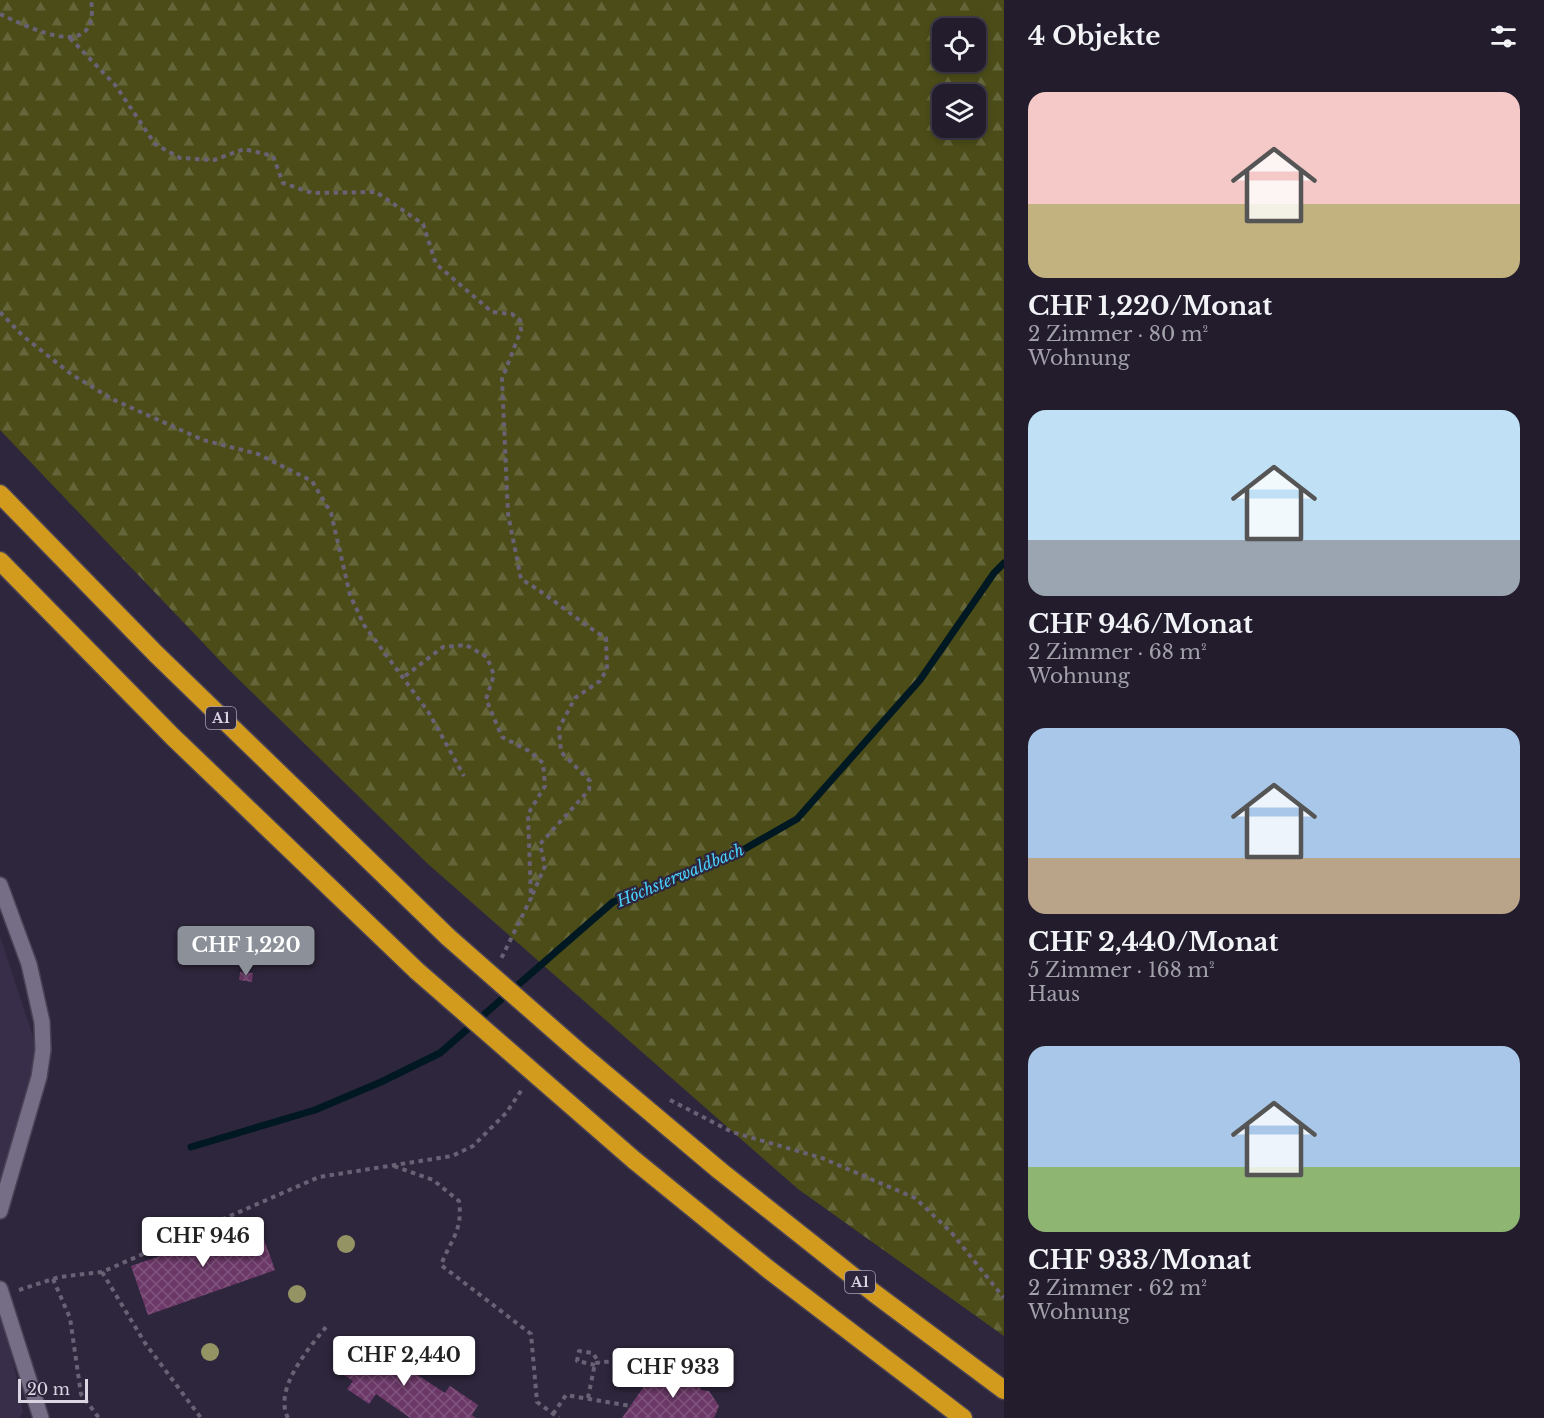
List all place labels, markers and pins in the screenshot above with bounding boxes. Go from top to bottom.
pin: CHF 1,220 [177,926,315,977]
pin: CHF 946 [148,1217,258,1268]
pin: CHF 2,440 [335,1336,473,1387]
pin: CHF 933 [618,1348,728,1399]

